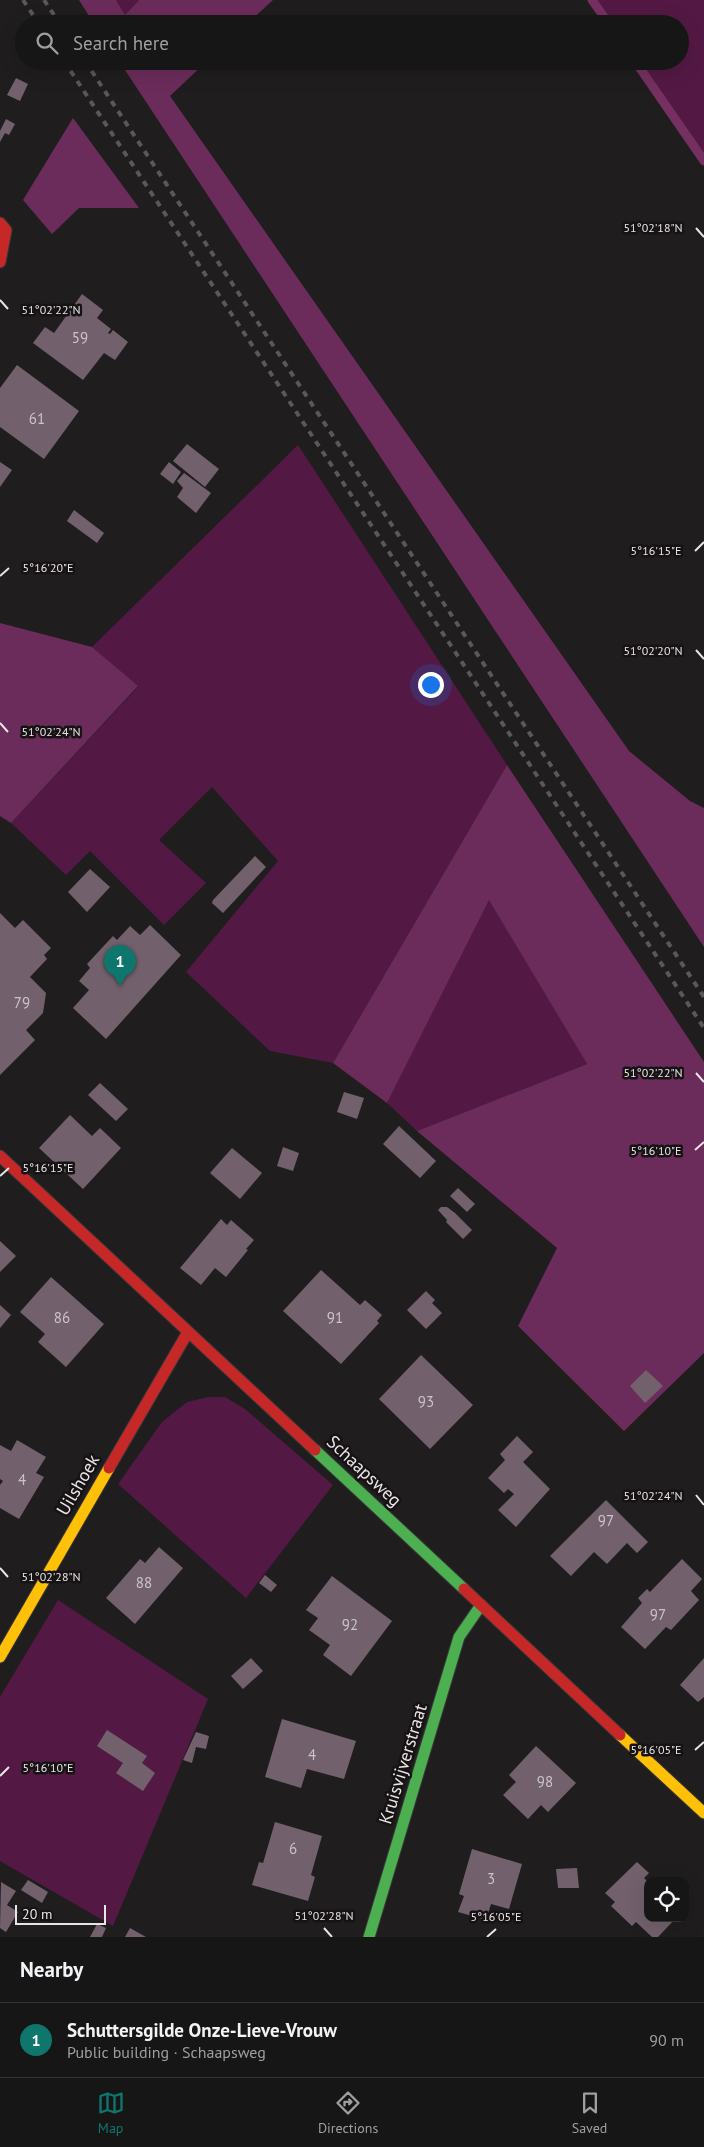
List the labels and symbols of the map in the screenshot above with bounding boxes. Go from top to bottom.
text: 51°02'18"N [623,220,683,235]
text: 51°02'22"N [21,302,81,317]
house number: 59 [72,328,88,347]
house number: 61 [29,409,45,428]
text: 5°16'15"E [631,543,681,558]
text: 5°16'20"E [23,560,73,575]
text: 51°02'20"N [623,643,683,658]
your location [418,672,444,698]
text: 51°02'24"N [21,724,81,739]
pin: 1 [104,945,136,986]
house number: 79 [14,993,30,1012]
text: 51°02'22"N [623,1065,683,1080]
text: 5°16'10"E [631,1143,681,1158]
text: 5°16'15"E [23,1160,73,1175]
house number: 86 [54,1308,70,1327]
house number: 91 [327,1308,343,1327]
house number: 93 [418,1392,434,1411]
street label: Schaapsweg [322,1430,407,1511]
street label: Uilshoek [51,1450,104,1519]
house number: 4 [18,1470,26,1489]
text: 51°02'24"N [623,1488,683,1503]
house number: 97 [598,1511,614,1530]
text: 51°02'28"N [21,1569,81,1584]
house number: 88 [136,1573,152,1592]
house number: 97 [650,1605,666,1624]
house number: 92 [342,1615,358,1634]
street label: Kruisvijverstraat [373,1701,432,1827]
text: 5°16'05"E [631,1742,681,1757]
house number: 4 [308,1745,316,1764]
text: 5°16'10"E [23,1760,73,1775]
house number: 98 [537,1772,553,1791]
house number: 6 [289,1839,297,1858]
house number: 3 [487,1869,495,1888]
scale bar [15,1902,106,1925]
text: 51°02'28"N [294,1908,354,1923]
text: 5°16'05"E [471,1909,521,1924]

